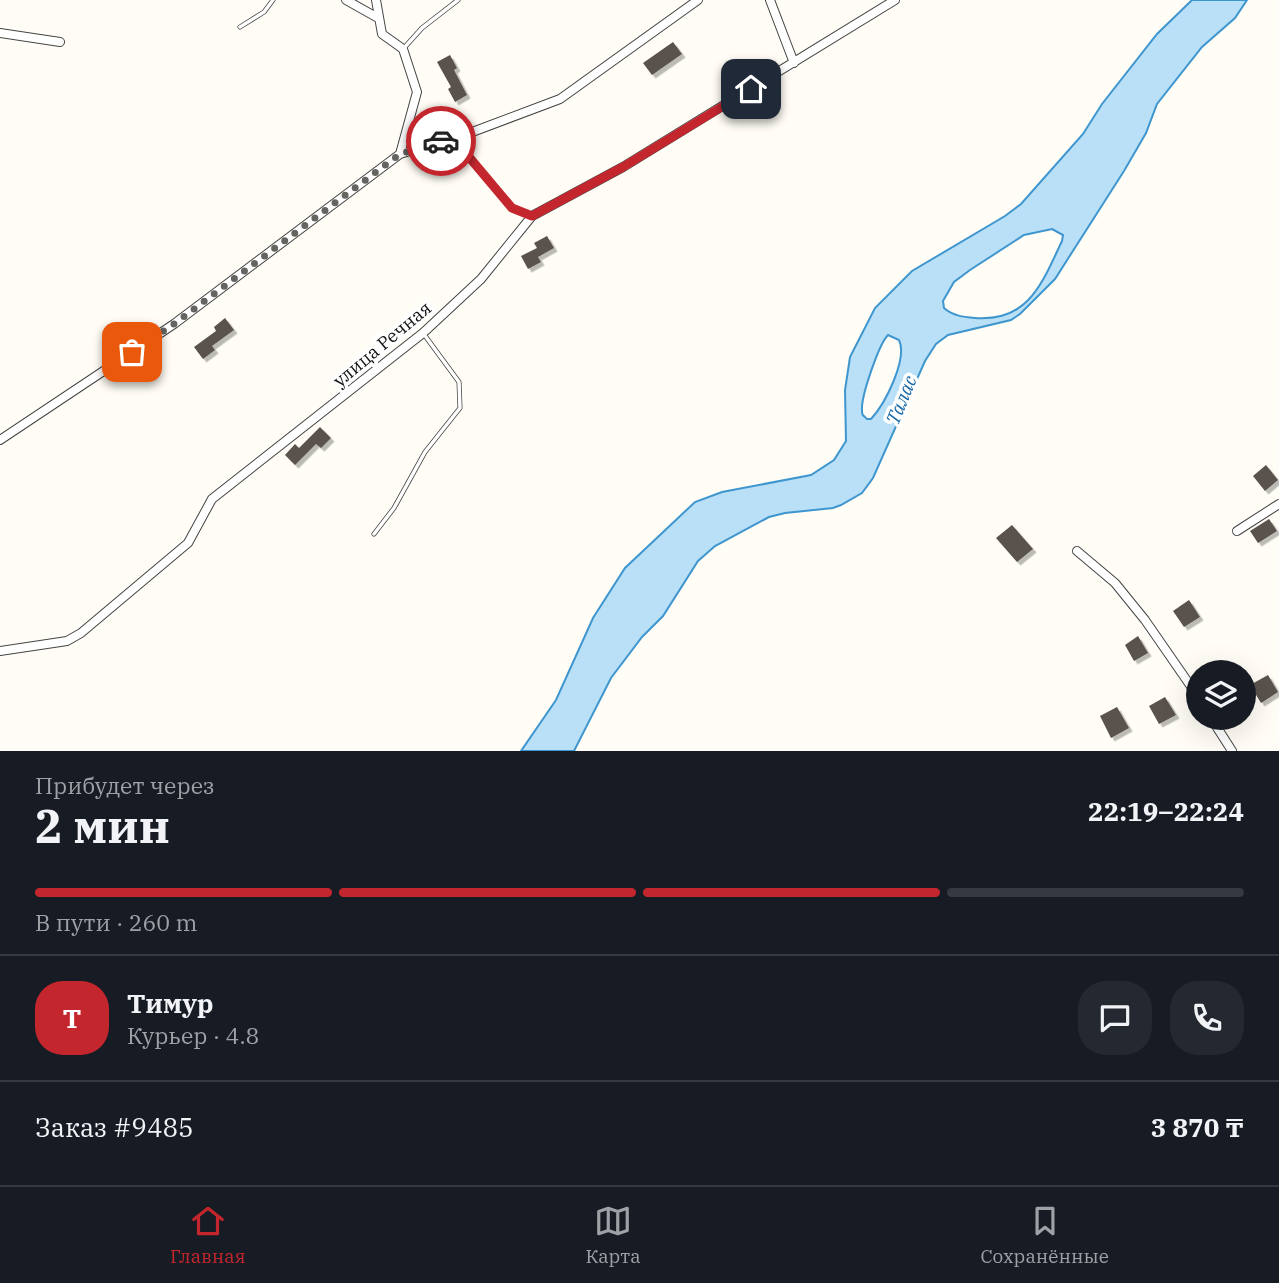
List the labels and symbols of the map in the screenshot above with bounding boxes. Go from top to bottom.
pin [721,59,781,119]
courier [406,106,476,176]
street label: улица Речная [328,296,436,392]
pin [102,322,162,382]
water label: Талас [880,372,922,428]

